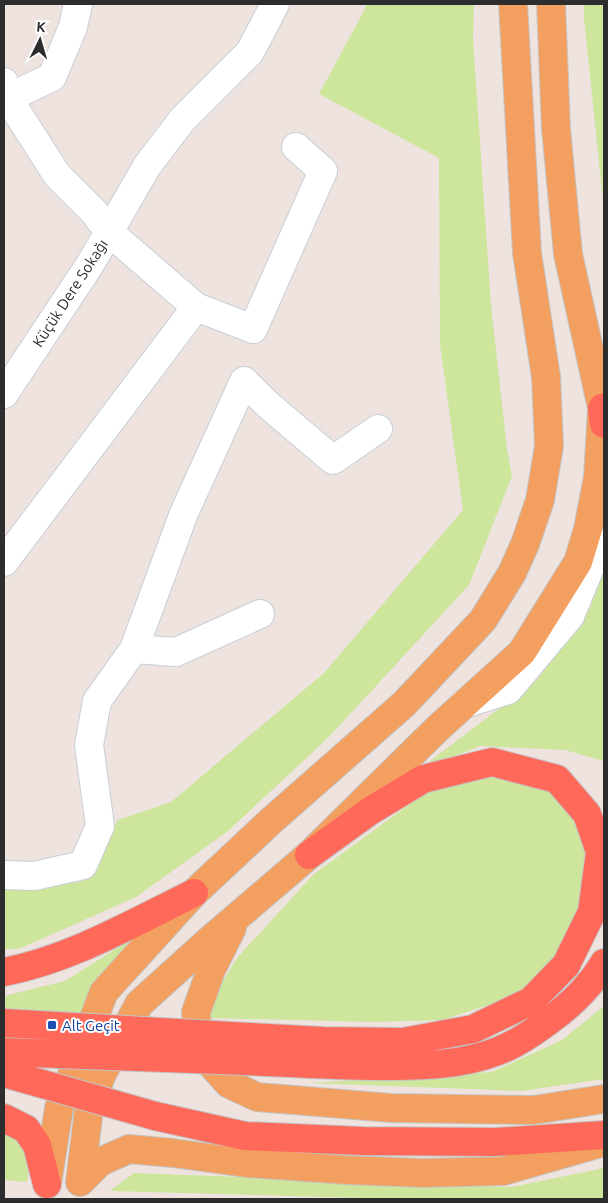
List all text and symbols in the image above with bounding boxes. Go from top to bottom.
north arrow [15,15,65,65]
text: K [36,19,47,35]
street label: Küçük Dere Sokağı [29,236,111,350]
place label: Alt Geçit [62,1017,120,1034]
marker: Alt Geçit [46,1019,58,1031]

